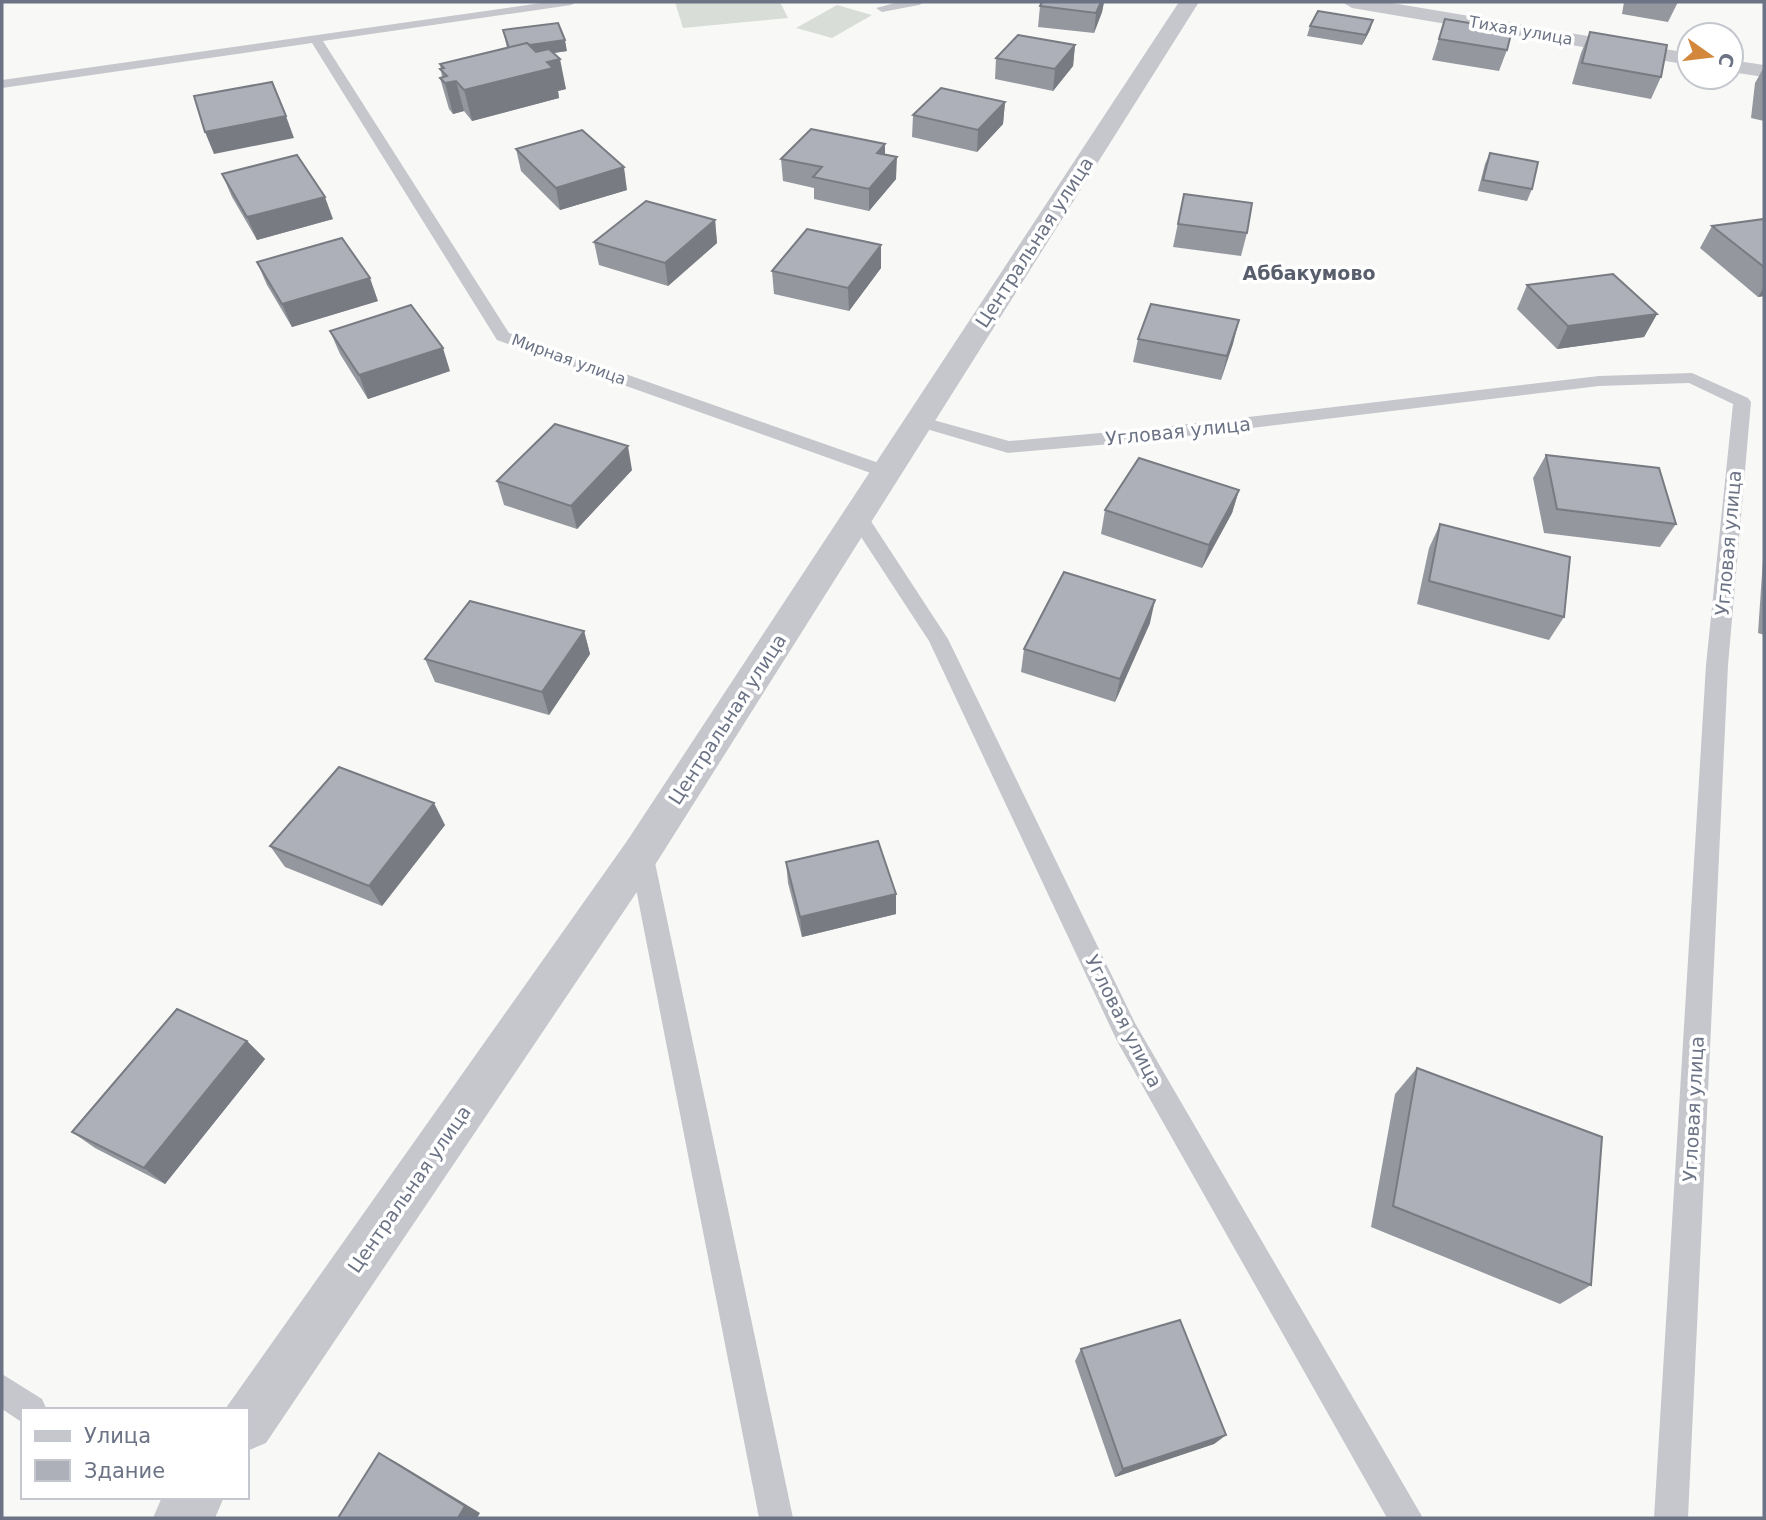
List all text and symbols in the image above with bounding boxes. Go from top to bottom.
street label: Тихая улица [1467,12,1574,49]
north arrow [1675,21,1745,91]
text: С [1714,51,1739,70]
street label: Центральная улица [971,153,1097,331]
district label: Аббакумово [1243,262,1376,284]
street label: Мирная улица [509,330,629,389]
street label: Угловая улица [1104,412,1252,450]
street label: Угловая улица [1711,469,1745,617]
street label: Центральная улица [664,630,790,808]
street label: Угловая улица [1081,951,1167,1091]
street label: Угловая улица [1678,1036,1708,1182]
street label: Центральная улица [343,1101,475,1277]
legend [21,1408,248,1499]
text: Улица [84,1424,151,1448]
text: Здание [84,1459,165,1483]

